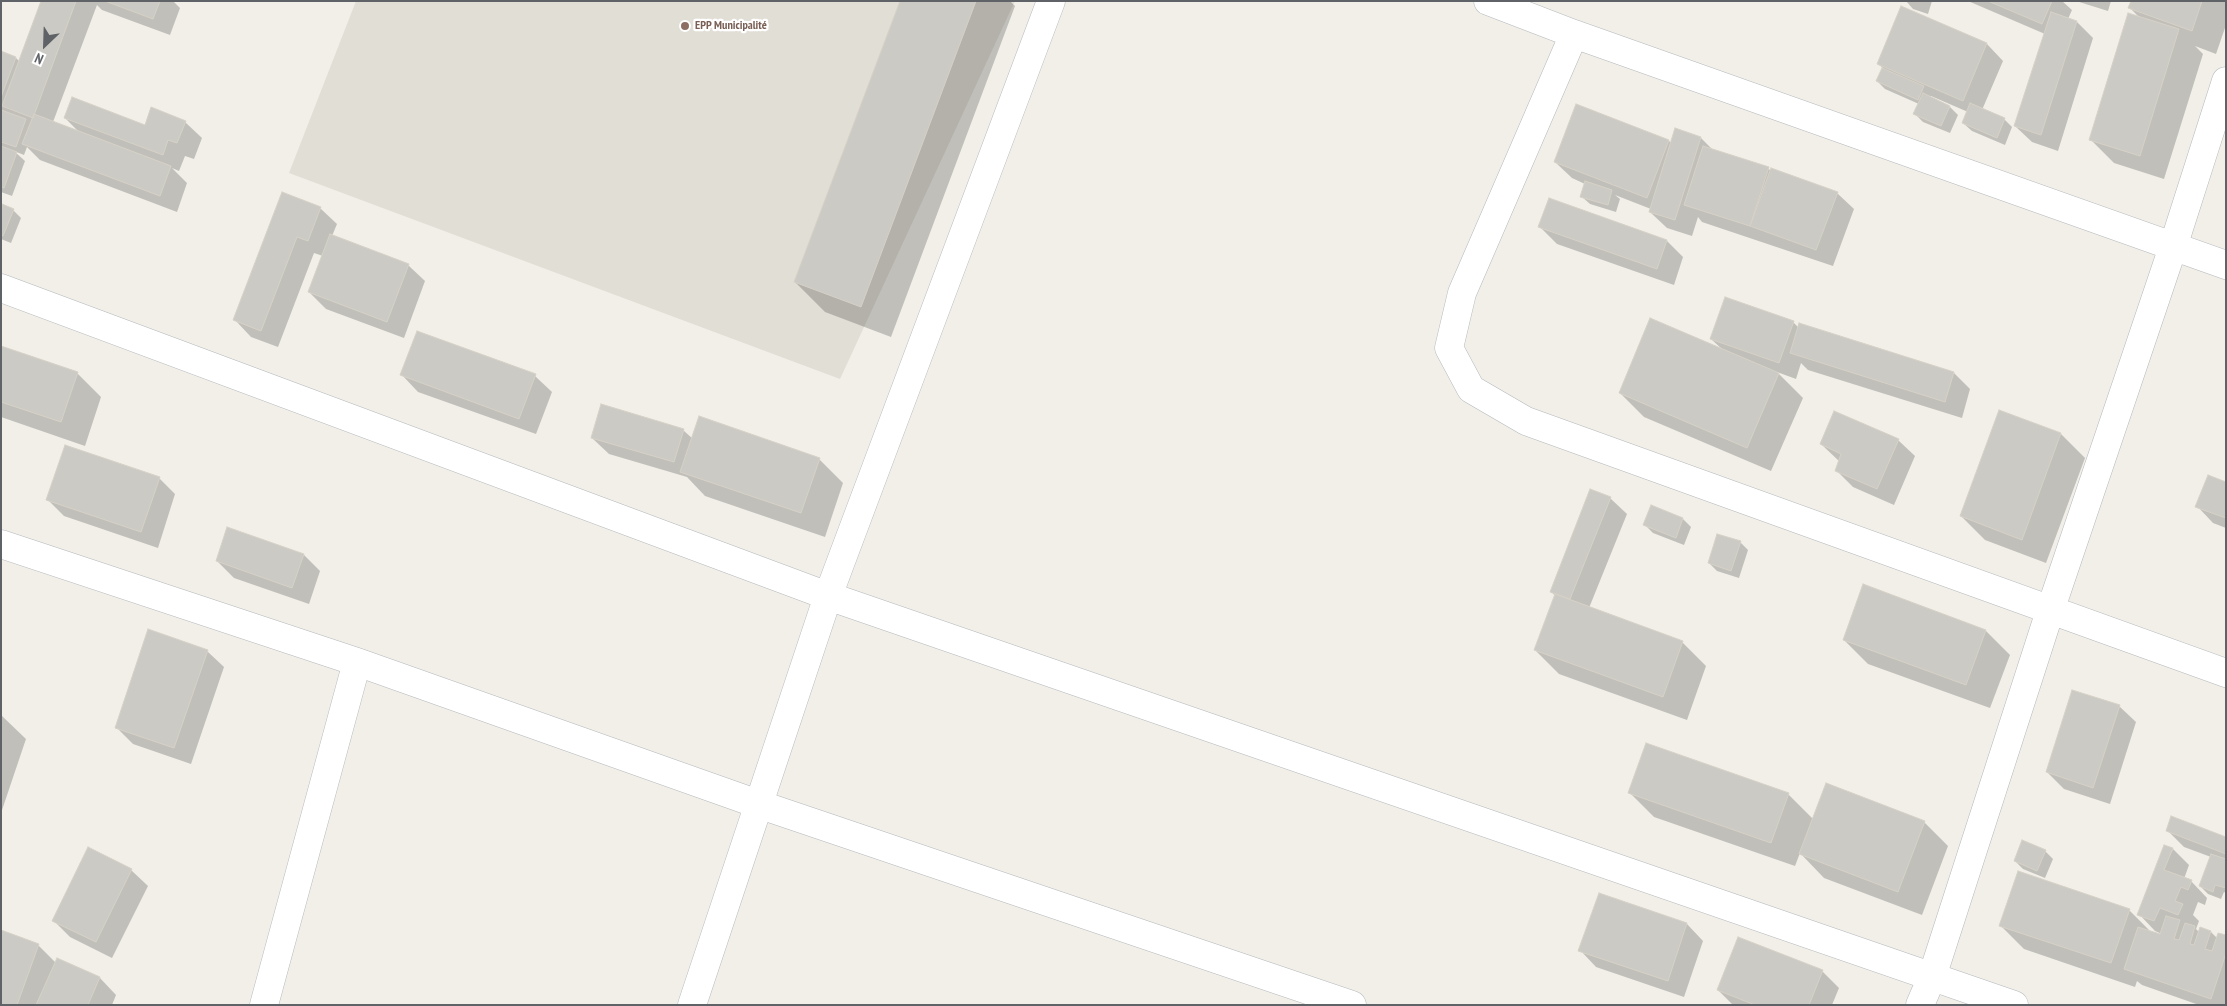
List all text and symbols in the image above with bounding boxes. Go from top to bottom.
place label: EPP Municipalité [695,19,767,33]
north arrow [20,20,70,70]
marker: EPP Municipalité [679,20,691,32]
text: N [32,49,46,68]

